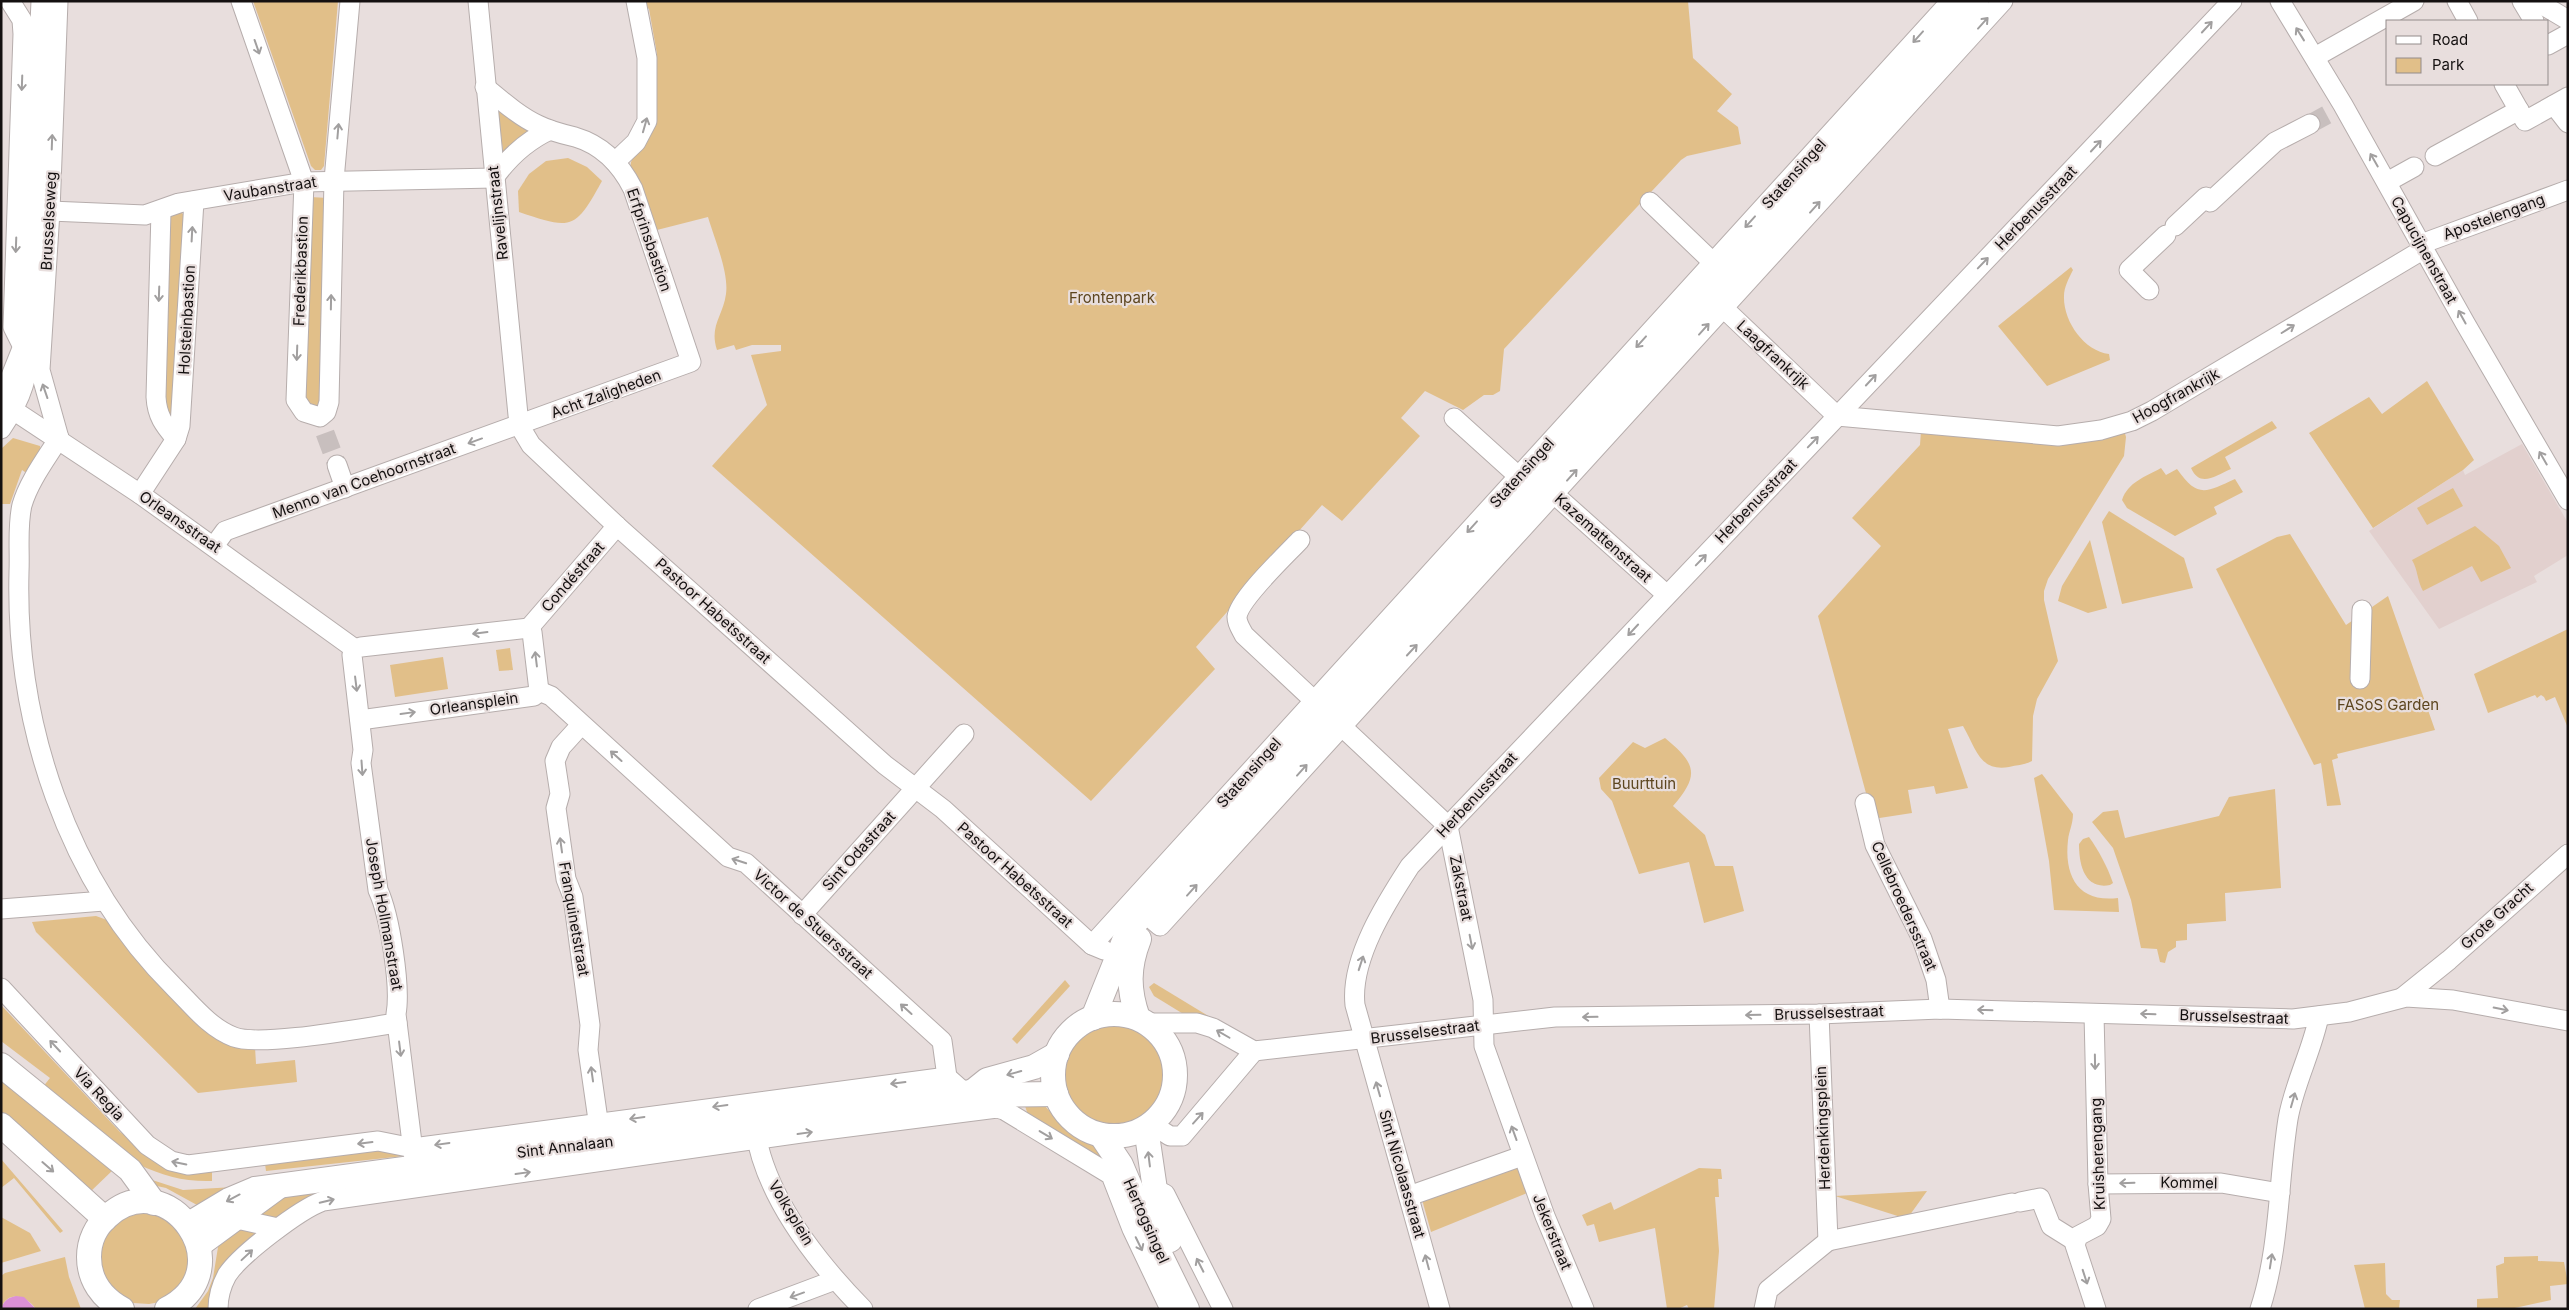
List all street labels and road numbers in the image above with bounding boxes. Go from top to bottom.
street label: Statensingel [1757,135,1830,212]
street label: Herbenusstraat [1991,162,2081,254]
street label: Ravelijnstraat [483,165,512,261]
street label: Brusselseweg [36,171,61,271]
street label: Vaubanstraat [222,172,318,205]
street label: Erfprinsbastion [623,186,676,294]
street label: Apostelengang [2440,189,2547,244]
street label: Capucijnenstraat [2387,193,2462,307]
street label: Frederikbastion [289,216,312,326]
street label: Holsteinbastion [174,265,199,375]
street label: Laagfrankrijk [1733,316,1814,394]
street label: Hoogfrankrijk [2129,364,2223,427]
street label: Acht Zaligheden [548,365,663,422]
street label: Statensingel [1485,434,1558,511]
street label: Menno van Coehoornstraat [270,438,458,523]
street label: Herbenusstraat [1711,455,1801,547]
street label: Orleansstraat [136,486,225,557]
street label: Kazemattenstraat [1551,489,1656,586]
street label: Condéstraat [537,538,608,616]
street label: Pastoor Habetsstraat [652,554,775,668]
street label: Orleansplein [428,688,519,719]
street label: Statensingel [1212,734,1285,811]
street label: Herbenusstraat [1432,748,1521,841]
street label: Sint Odastraat [818,807,899,894]
street label: Pastoor Habetsstraat [954,818,1077,932]
street label: Joseph Hollmanstraat [362,836,407,992]
street label: Cellebroedersstraat [1867,838,1942,974]
street label: Zakstraat [1446,854,1477,922]
street label: Franquinetstraat [555,860,594,978]
street label: Victor de Stuersstraat [750,865,877,982]
street label: Grote Gracht [2457,878,2537,953]
street label: Brusselsestraat [1774,1001,1884,1024]
street label: Brusselsestraat [2179,1005,2289,1028]
street label: Brusselsestraat [1369,1015,1480,1048]
street label: Via Regia [70,1063,129,1124]
street label: Herdenkingsplein [1811,1066,1834,1190]
street label: Kruisherengang [2086,1097,2109,1211]
street label: Sint Nicolaasstraat [1375,1108,1430,1240]
street label: Sint Annalaan [516,1131,614,1162]
street label: Kommel [2160,1173,2218,1192]
street label: Hertogsingel [1119,1175,1174,1266]
street label: Volksplein [765,1177,818,1249]
street label: Jekerstraat [1529,1191,1576,1272]

